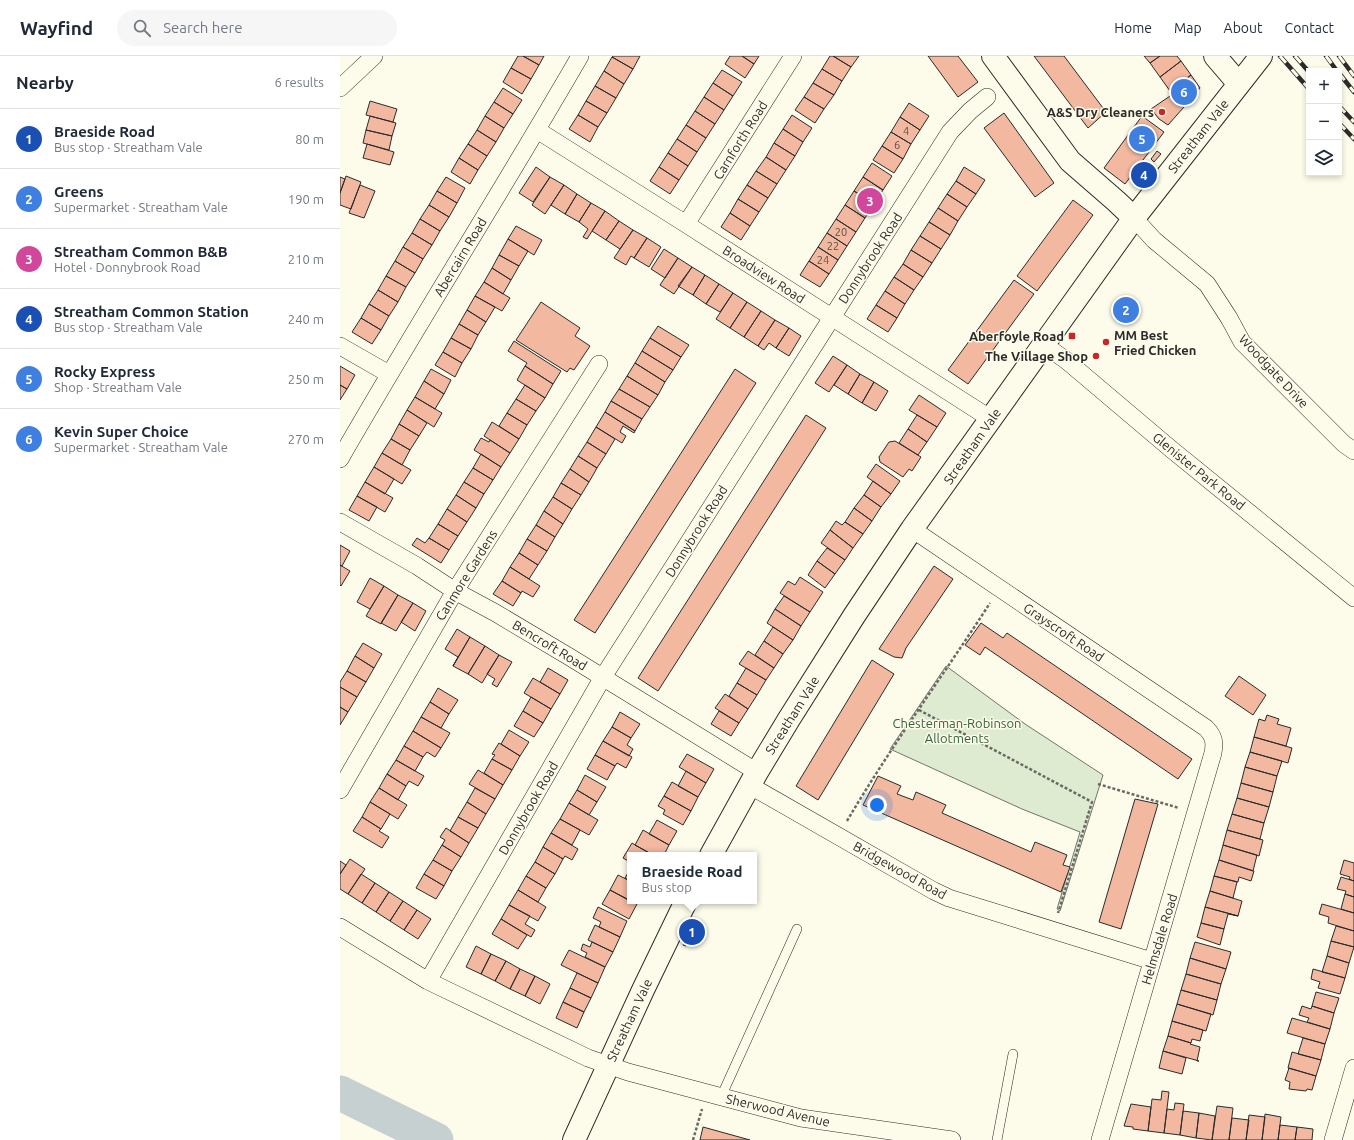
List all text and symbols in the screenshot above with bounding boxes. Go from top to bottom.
search box [117,10,397,46]
text: Wayfind [20,17,93,39]
icon: search [131,17,153,39]
text: Search here [163,19,242,36]
text: Home [1114,20,1152,36]
text: Map [1174,20,1202,36]
text: About [1224,20,1263,36]
text: Contact [1285,20,1334,36]
map controls [1306,68,1342,176]
button: + [1306,68,1342,104]
text: Nearby [16,73,74,92]
text: 6 results [274,75,324,89]
pin: 6 [1171,77,1197,107]
street label: Streatham Vale [1165,96,1231,176]
street label: Carnforth Road [710,98,770,182]
button: − [1306,104,1342,140]
place label: A&S Dry Cleaners [1047,105,1154,119]
marker: A&S Dry Cleaners [1157,107,1167,117]
text: Braeside Road [54,123,155,140]
pin: 5 [1129,124,1155,154]
house number: 4 [903,125,909,137]
text: 1 [25,132,33,146]
text: 80 m [295,132,324,146]
house number: 6 [894,139,900,151]
text: Bus stop · Streatham Vale [54,140,203,154]
button: layers [1306,140,1342,176]
pin: 4 [1131,160,1157,190]
text: Greens [54,183,104,200]
pin: 3 [857,186,883,216]
text: 2 [25,192,33,206]
text: 190 m [288,192,324,206]
text: Supermarket · Streatham Vale [54,200,228,214]
street label: Donnybrook Road [836,210,904,306]
street label: Abercairn Road [431,215,489,299]
house number: 20 [835,226,847,238]
house number: 22 [827,240,839,252]
street label: Broadview Road [720,242,808,306]
text: Streatham Common B&B [54,243,228,260]
text: 3 [25,252,33,266]
text: 210 m [288,252,324,266]
house number: 24 [817,254,829,266]
text: Hotel · Donnybrook Road [54,260,201,274]
pin: 2 [1113,295,1139,325]
text: Streatham Common Station [54,303,249,320]
text: 4 [25,312,33,326]
text: 240 m [288,312,324,326]
text: Bus stop · Streatham Vale [54,320,203,334]
place label: MM Best Fried Chicken [1114,328,1196,357]
place label: Aberfoyle Road [969,329,1064,343]
marker: Aberfoyle Road [1067,331,1077,341]
street label: Woodgate Drive [1237,332,1311,410]
marker: MM Best Fried Chicken [1101,337,1111,347]
place label: The Village Shop [985,349,1088,363]
marker: The Village Shop [1091,351,1101,361]
text: Rocky Express [54,363,155,380]
text: 5 [25,372,33,386]
text: 250 m [288,372,324,386]
text: Shop · Streatham Vale [54,380,182,394]
street label: Streatham Vale [941,405,1003,487]
text: Kevin Super Choice [54,423,189,440]
street label: Glenister Park Road [1150,430,1248,512]
text: 6 [25,432,33,446]
text: 270 m [288,432,324,446]
text: Supermarket · Streatham Vale [54,440,228,454]
street label: Donnybrook Road [662,483,730,579]
street label: Canmore Gardens [432,527,500,623]
street label: Grayscroft Road [1021,600,1107,664]
street label: Bencroft Road [510,617,590,673]
street label: Streatham Vale [762,673,822,757]
park label: Chesterman-Robinson Allotments [892,716,1022,745]
street label: Donnybrook Road [496,759,560,857]
your location [867,795,887,815]
street label: Bridgewood Road [851,839,949,901]
popup [627,852,757,904]
text: Braeside Road [642,863,742,880]
text: Bus stop [642,880,692,894]
street label: Helmsdale Road [1139,892,1179,986]
pin: 1 [679,917,705,947]
street label: Streatham Vale [604,977,654,1063]
street label: Sherwood Avenue [725,1091,831,1129]

